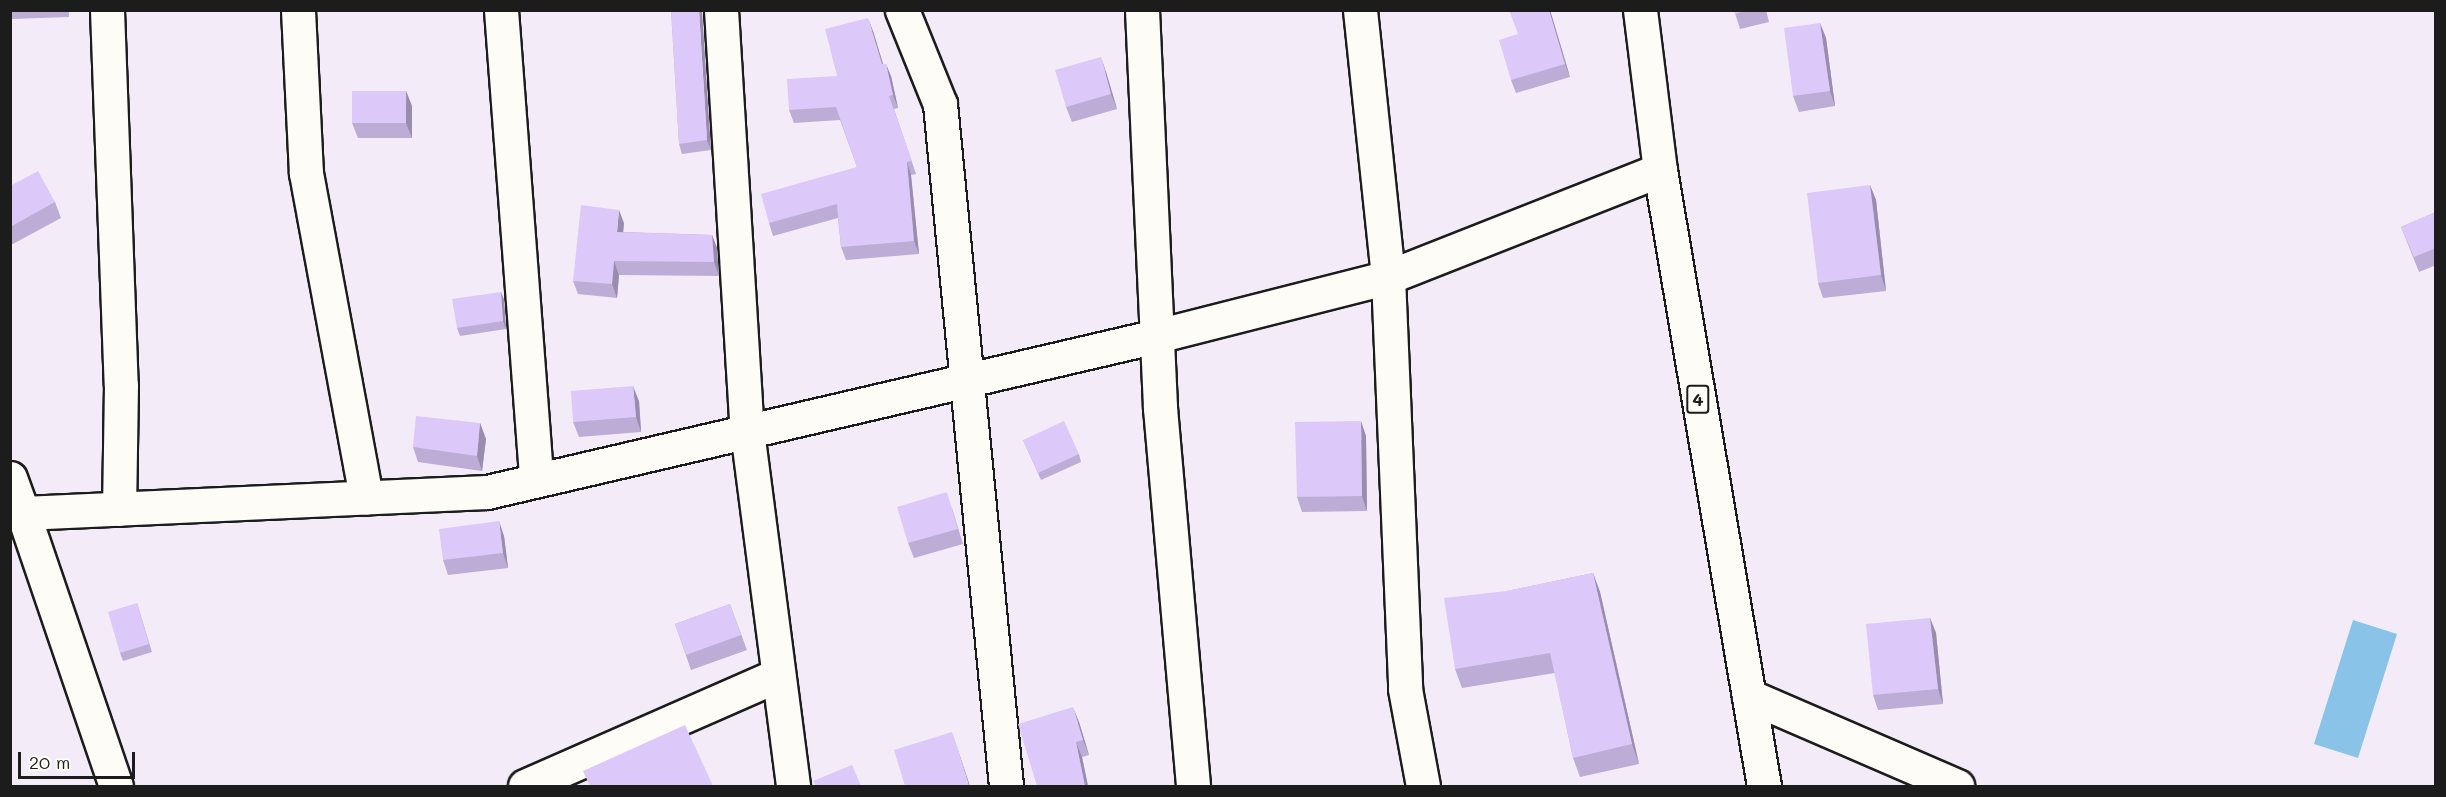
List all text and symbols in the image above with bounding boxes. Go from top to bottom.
road number: 4 [1686,384,1710,414]
scale bar [21,740,138,778]
text: 20 m [29,750,70,774]

